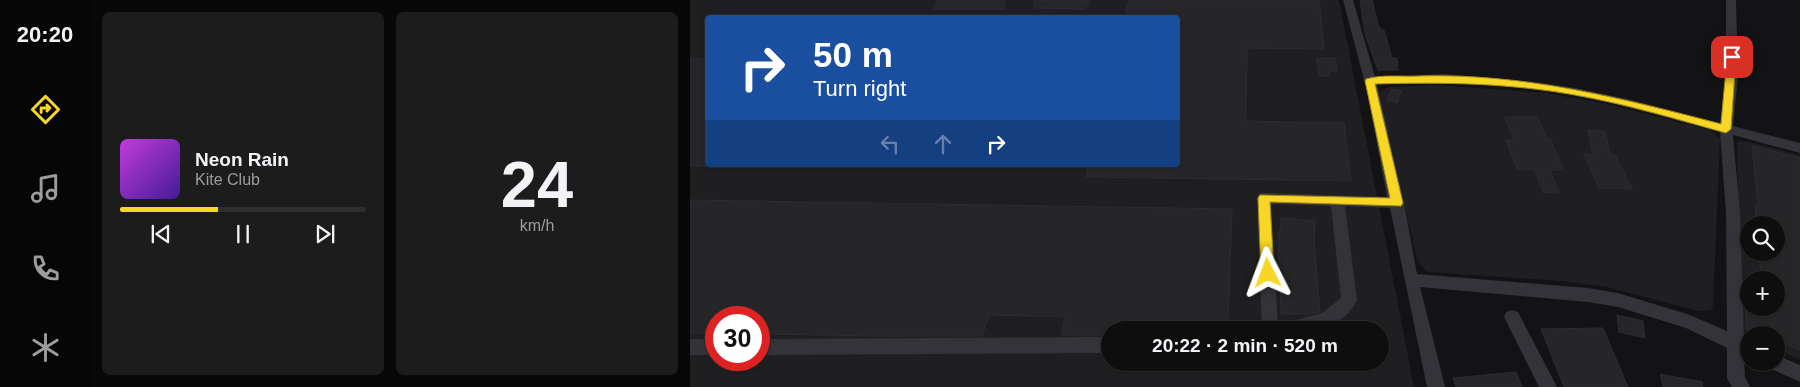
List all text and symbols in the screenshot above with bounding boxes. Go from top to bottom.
text: 20:20 [17,22,73,47]
icon: right [730,35,795,100]
text: 50 m [813,35,893,74]
pin [1711,36,1753,78]
icon: arrive [1718,43,1746,71]
text: Turn right [813,76,906,101]
icon: directions [28,92,63,127]
icon: left [876,130,904,158]
icon: ahead [929,130,957,158]
icon: right [982,130,1010,158]
text: 24 [501,148,573,221]
text: Neon Rain [195,149,289,170]
icon: music [28,171,63,206]
text: Kite Club [195,171,260,188]
map controls [1740,216,1785,371]
button: search [1740,216,1785,261]
text: km/h [520,217,554,234]
icon: previous [147,220,175,248]
icon: pause [229,220,257,248]
icon: next [311,220,339,248]
position arrow [1241,246,1293,298]
icon: phone [28,251,63,286]
button: + [1740,271,1785,316]
speed limit sign: 30 [705,306,770,371]
button: − [1740,326,1785,371]
icon: climate [28,330,63,365]
text: 20:22 · 2 min · 520 m [1152,335,1338,356]

